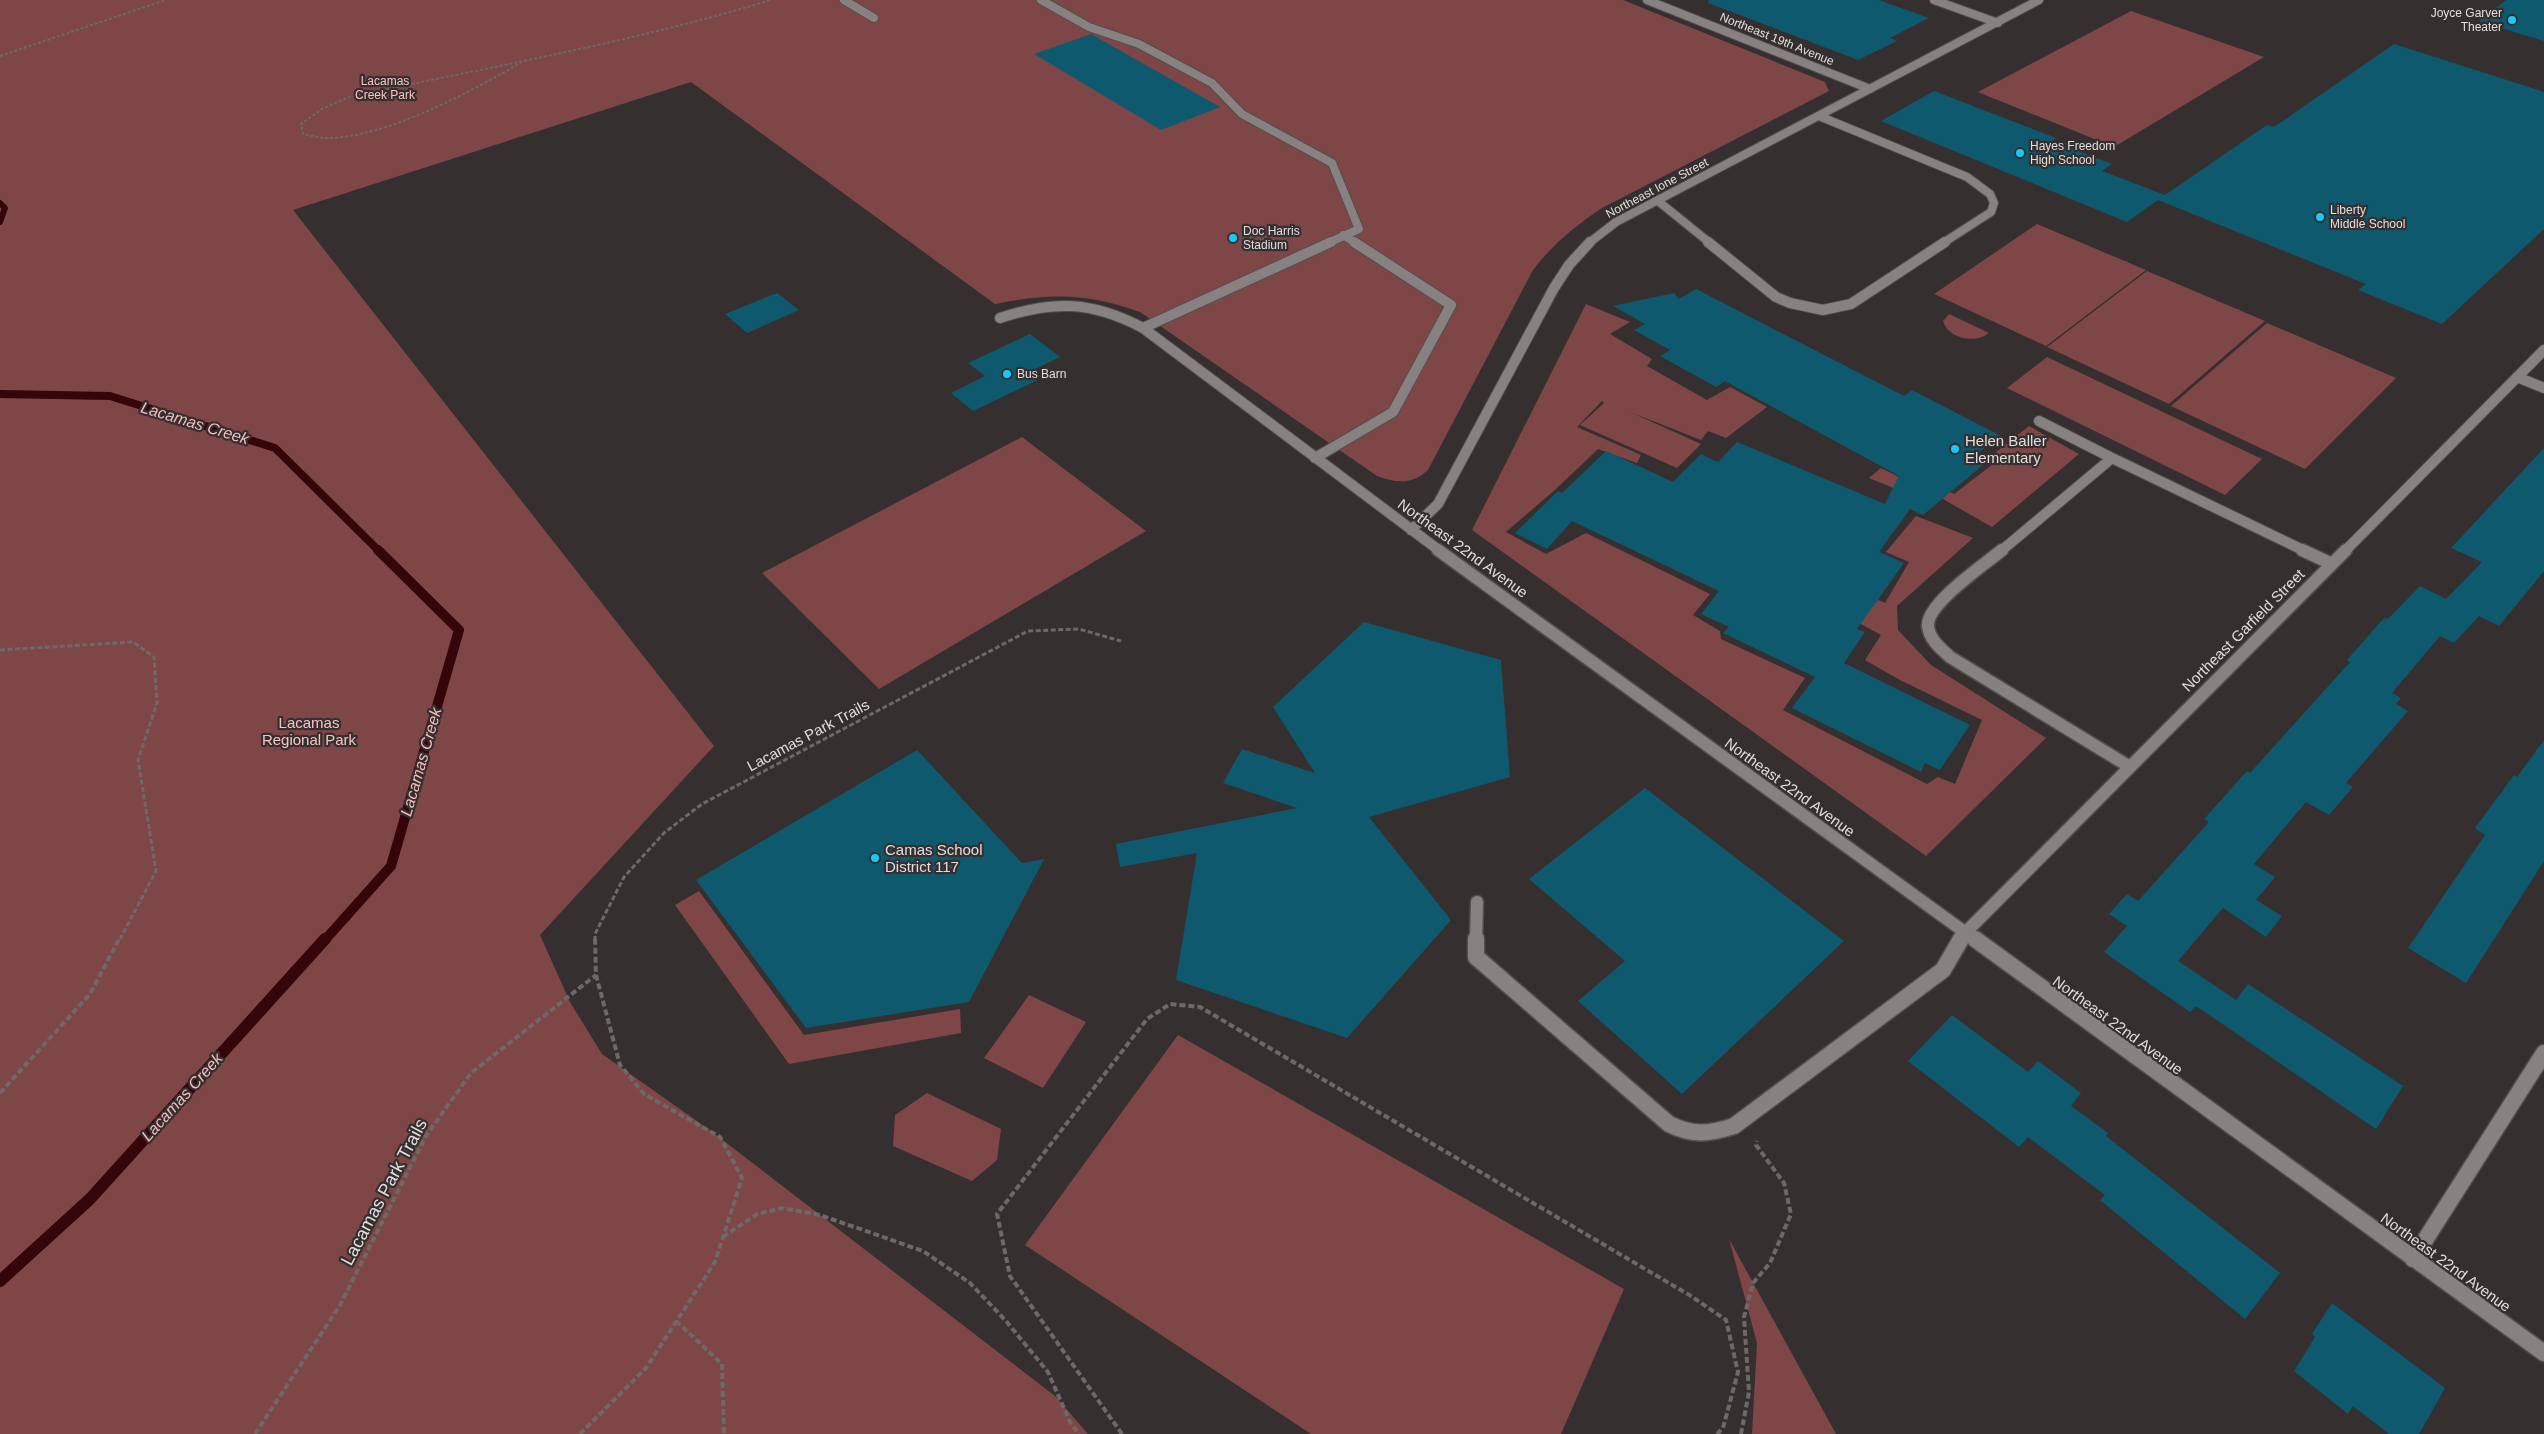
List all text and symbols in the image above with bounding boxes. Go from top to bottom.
place label: Joyce Garver Theater [2431,6,2502,34]
street label: Northeast 19th Avenue [1718,10,1836,68]
marker: Joyce Garver Theater [2506,14,2518,26]
park label: Lacamas Creek Park [355,74,416,102]
place label: Hayes Freedom High School [2030,139,2115,167]
marker: Hayes Freedom High School [2014,147,2026,159]
street label: Northeast Ione Street [1603,155,1711,221]
place label: Liberty Middle School [2330,203,2405,231]
marker: Liberty Middle School [2314,211,2326,223]
place label: Doc Harris Stadium [1243,224,1300,252]
marker: Doc Harris Stadium [1227,232,1239,244]
place label: Bus Barn [1017,367,1066,381]
marker: Bus Barn [1001,368,1013,380]
water label: Lacamas Creek [139,398,252,448]
place label: Helen Baller Elementary [1965,432,2047,466]
marker: Helen Baller Elementary [1949,443,1961,455]
street label: Northeast 22nd Avenue [1395,495,1531,601]
street label: Northeast Garfield Street [2178,565,2308,695]
street label: Lacamas Park Trails [744,696,872,774]
water label: Lacamas Creek [397,705,445,818]
park label: Lacamas Regional Park [262,714,357,748]
street label: Northeast 22nd Avenue [1722,734,1858,840]
place label: Camas School District 117 [885,841,983,875]
marker: Camas School District 117 [869,852,881,864]
street label: Northeast 22nd Avenue [2050,972,2186,1078]
water label: Lacamas Creek [138,1049,226,1144]
street label: Lacamas Park Trails [337,1115,431,1269]
street label: Northeast 22nd Avenue [2378,1209,2514,1315]

